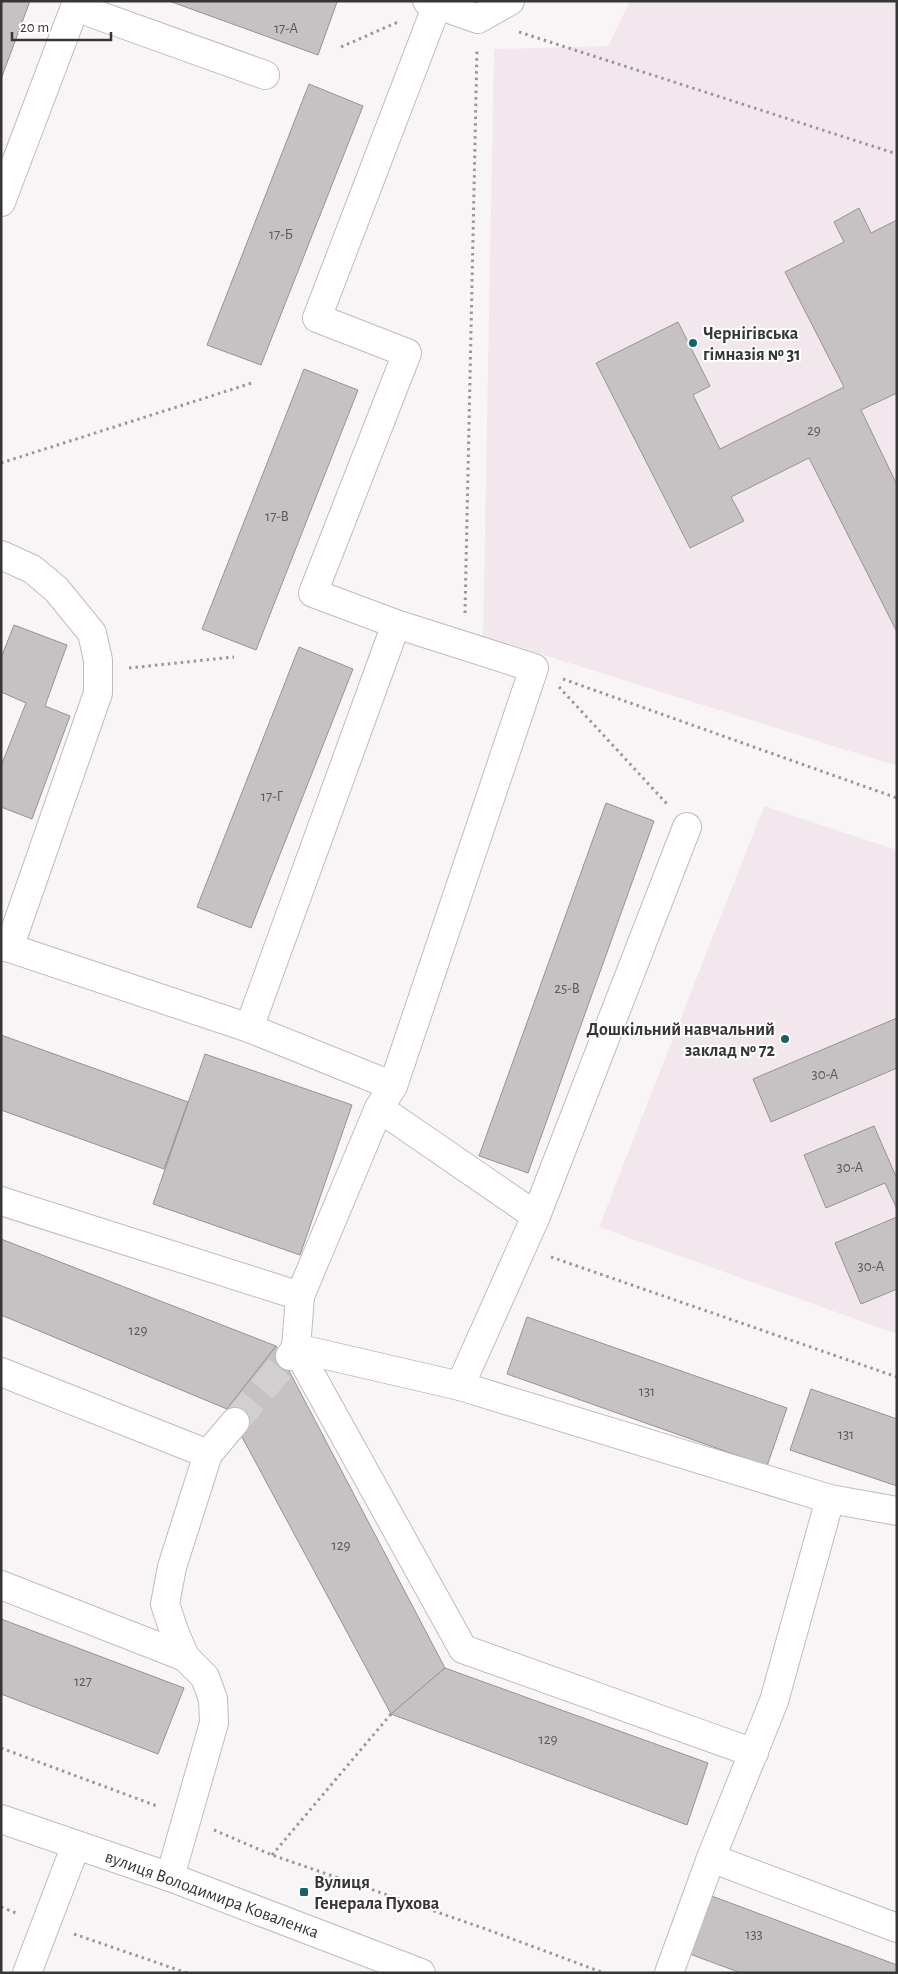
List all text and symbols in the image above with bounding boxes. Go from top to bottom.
scale bar [12,10,111,42]
text: 20 m [20,20,49,35]
house number: 17-А [274,21,298,36]
house number: 17-Б [269,227,293,242]
place label: Чернігівська гімназія № 31 [703,325,801,364]
marker: Чернігівська гімназія № 31 [687,337,699,349]
house number: 29 [807,423,821,438]
house number: 17-В [265,509,289,524]
house number: 17-Г [261,789,283,804]
house number: 25-В [554,981,580,996]
place label: Дошкільний навчальний заклад № 72 [587,1021,776,1060]
marker: Дошкільний навчальний заклад № 72 [779,1033,791,1045]
house number: 30-А [812,1067,839,1082]
house number: 30-А [837,1160,864,1175]
house number: 30-А [858,1259,885,1274]
house number: 129 [128,1323,148,1338]
house number: 131 [639,1384,655,1399]
house number: 131 [838,1427,854,1442]
house number: 129 [331,1538,351,1553]
house number: 127 [74,1674,92,1689]
house number: 129 [538,1732,558,1747]
street label: вулиця Володимира Коваленка [102,1848,321,1942]
place label: Вулиця Генерала Пухова [314,1874,440,1913]
marker: Вулиця Генерала Пухова [298,1886,310,1898]
house number: 133 [745,1927,763,1942]

